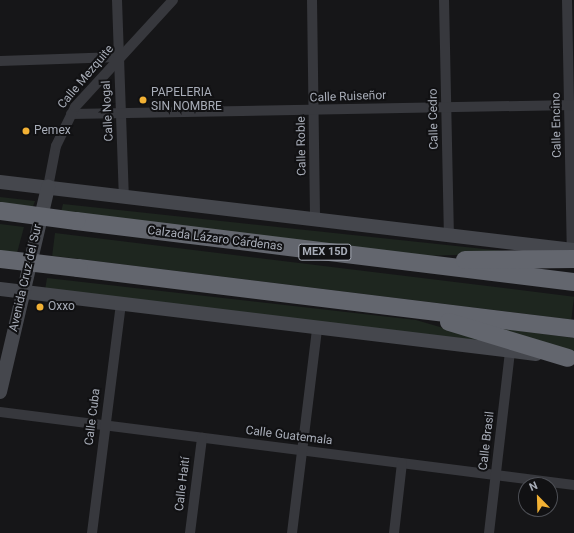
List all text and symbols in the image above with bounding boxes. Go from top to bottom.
street label: Calle Mezquite [55,42,117,112]
street label: Calle Nogal [99,80,117,142]
place label: PAPELERIA SIN NOMBRE [151,86,222,114]
street label: Calle Ruiseñor [310,88,386,106]
street label: Calle Cedro [426,88,442,150]
street label: Calle Encino [549,92,565,158]
marker: PAPELERIA SIN NOMBRE [138,95,148,105]
street label: Calle Roble [294,116,310,176]
place label: Pemex [34,124,71,138]
marker: Pemex [21,126,31,136]
street label: Avenida Cruz del Sur [7,223,45,333]
street label: Calzada Lázaro Cárdenas [147,224,283,254]
road number: MEX 15D [298,243,352,261]
place label: Oxxo [48,300,75,314]
marker: Oxxo [35,302,45,312]
street label: Calle Cuba [82,388,104,446]
street label: Calle Brasil [476,411,498,471]
street label: Calle Guatemala [245,424,333,448]
street label: Calle Haití [173,456,193,512]
north arrow [518,477,558,517]
text: N [527,479,540,494]

